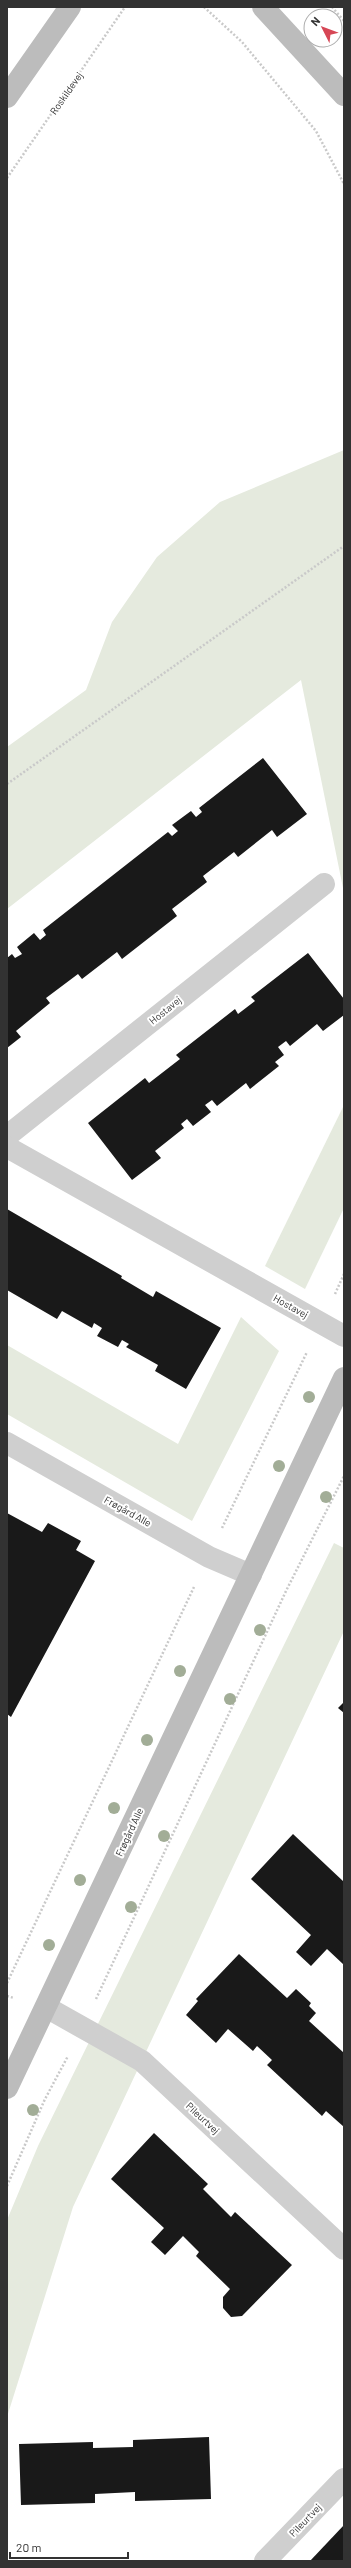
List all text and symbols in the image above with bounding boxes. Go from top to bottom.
north arrow [303,8,343,48]
text: N [308,14,322,28]
street label: Roskildevej [47,69,85,117]
street label: Hostavej [147,993,183,1027]
street label: Hostavej [272,1292,310,1320]
street label: Frøgård Alle [102,1493,154,1529]
street label: Frøgård Alle [113,1806,145,1858]
street label: Pileurtvej [184,2100,222,2136]
street label: Pileurtvej [286,2501,324,2539]
scale bar [10,2534,128,2560]
text: 20 m [16,2540,42,2554]

